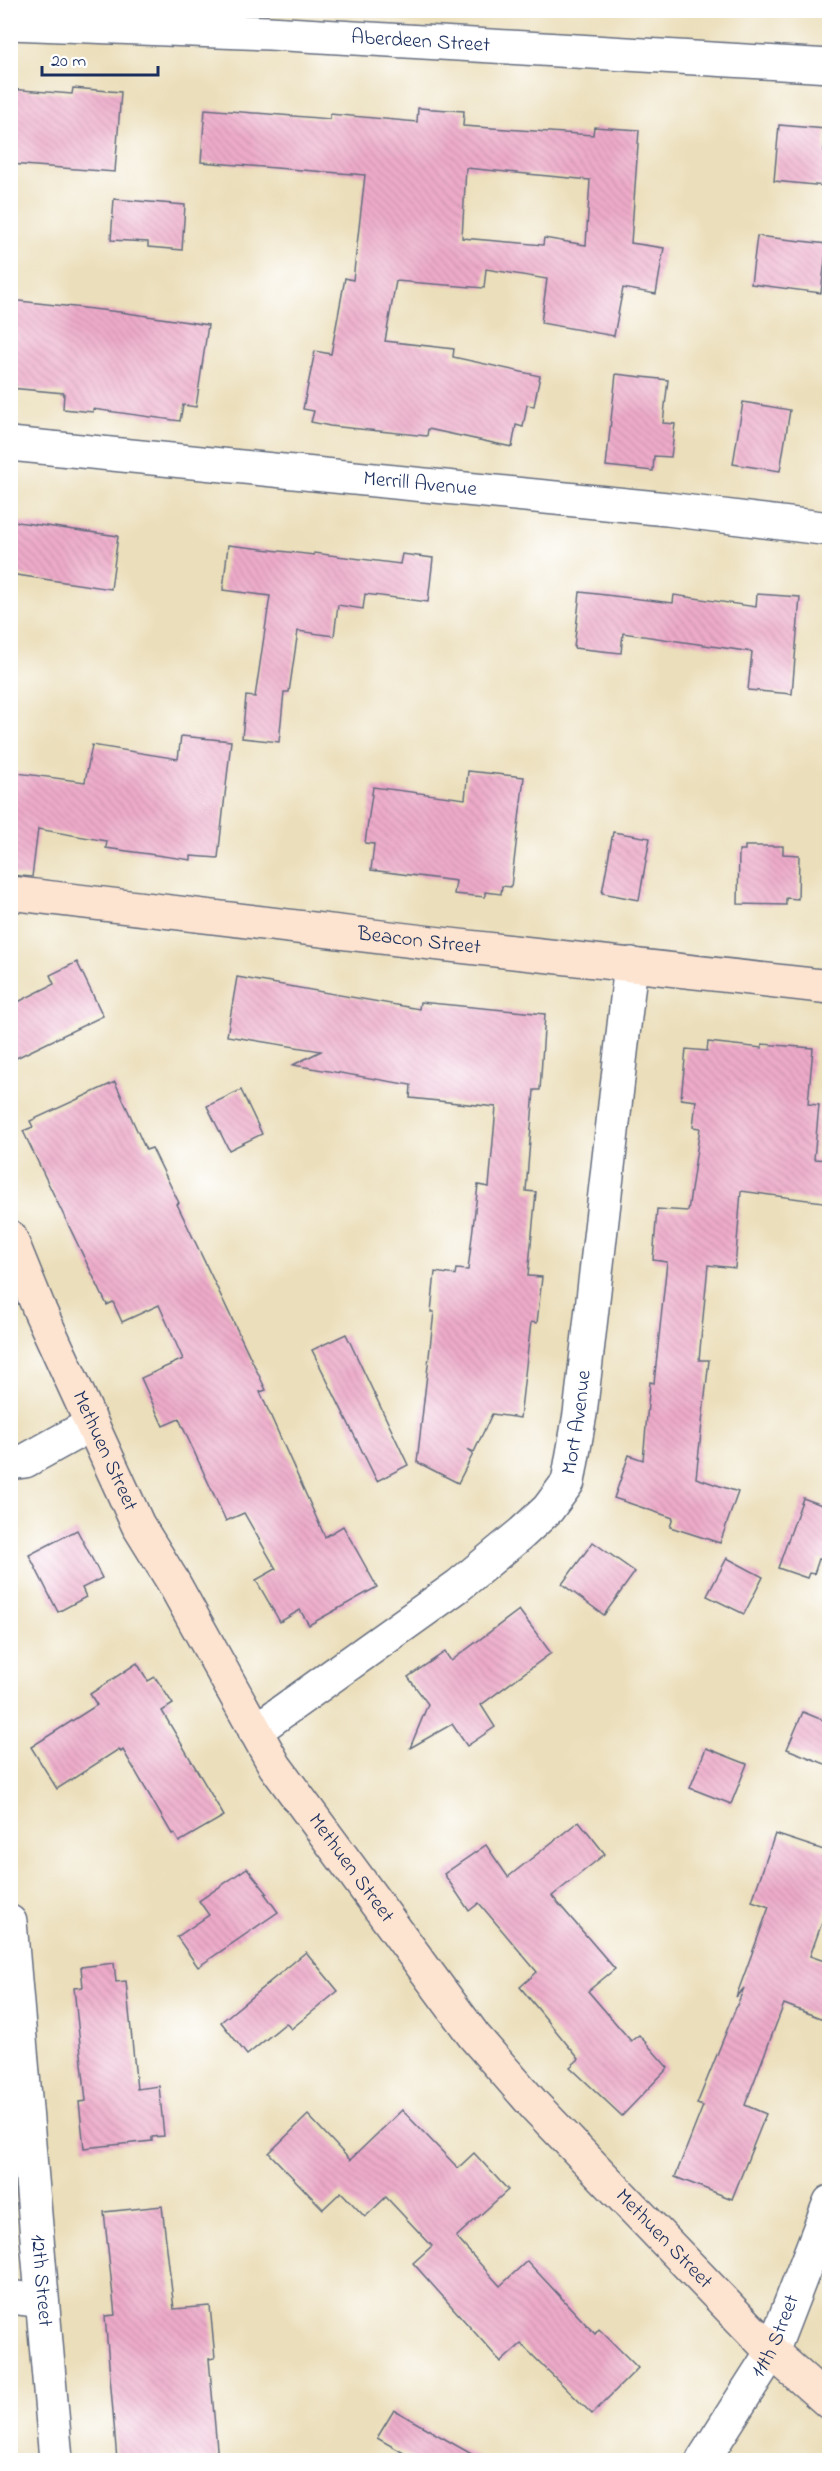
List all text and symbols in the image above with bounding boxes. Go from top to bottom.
street label: Aberdeen Street [350,23,491,61]
scale bar [42,39,158,77]
text: 20 m [51,49,86,75]
street label: Merrill Avenue [362,464,479,505]
street label: Beacon Street [355,919,482,963]
street label: Mort Avenue [555,1368,600,1477]
street label: Methuen Street [64,1386,145,1516]
street label: Methuen Street [300,1808,401,1930]
street label: Methuen Street [608,2182,719,2296]
street label: 12th Street [22,2233,60,2328]
street label: 11th Street [744,2290,808,2384]

